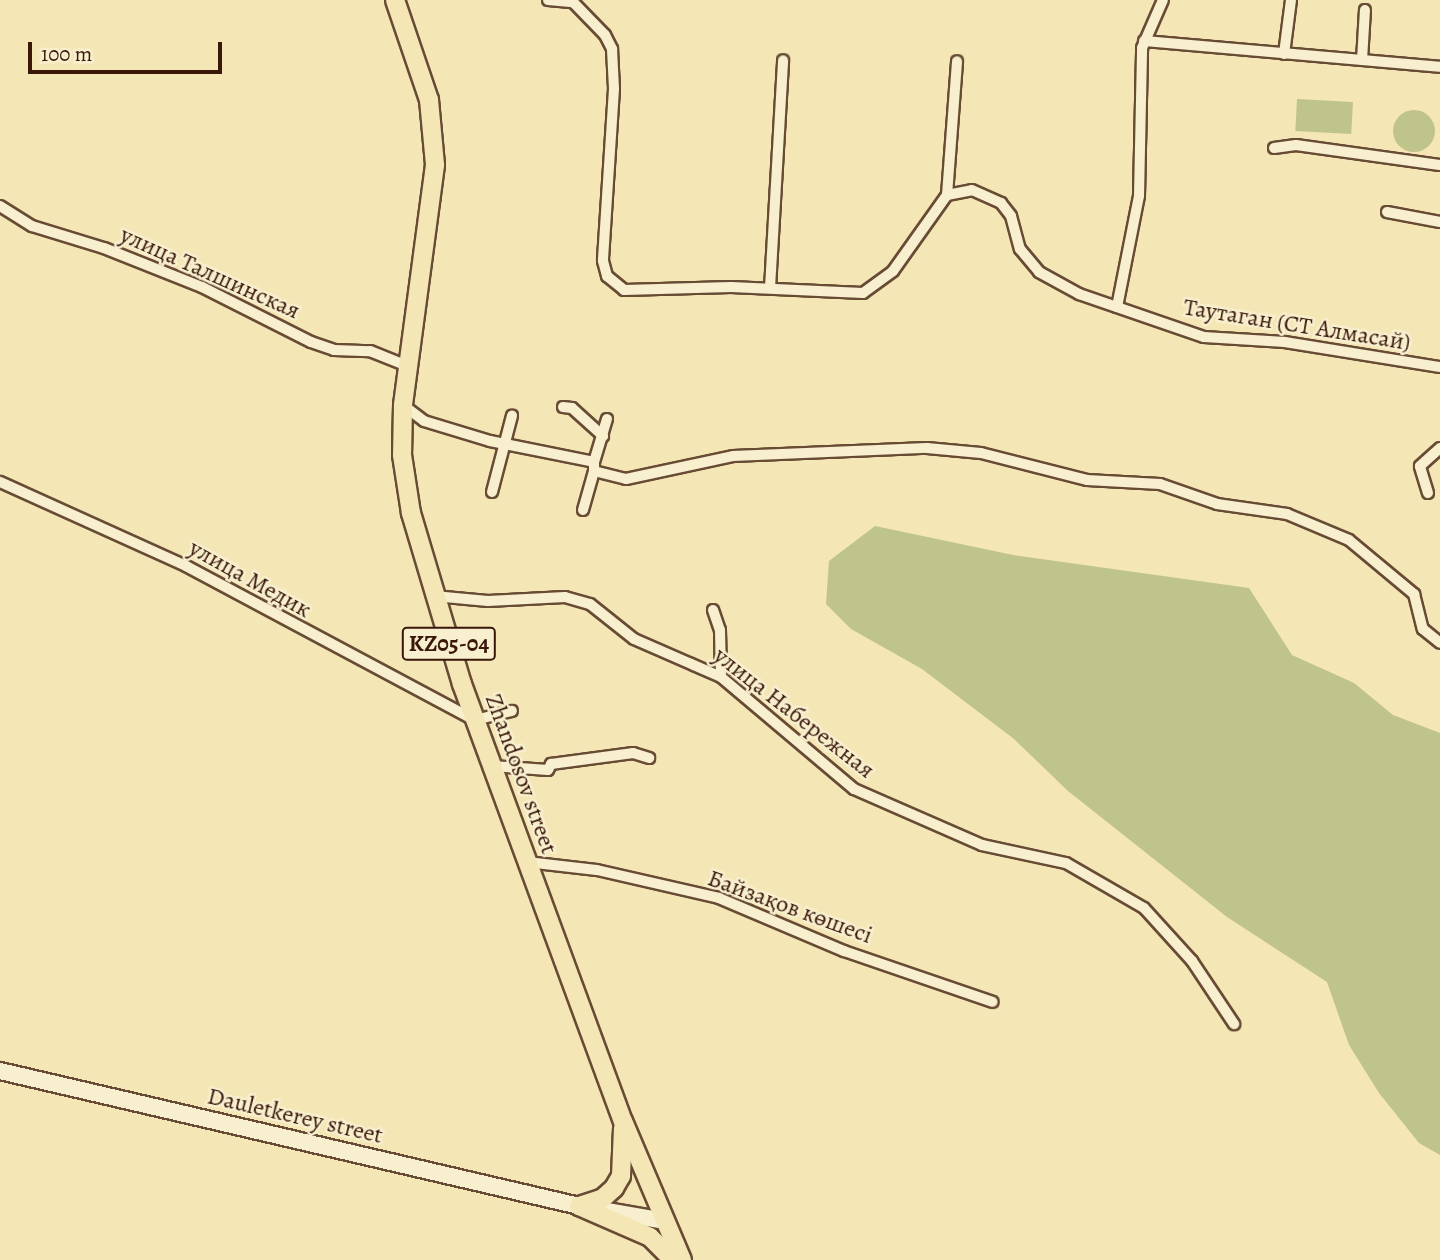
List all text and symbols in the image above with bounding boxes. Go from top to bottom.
scale bar [32,28,226,72]
text: 100 m [41,40,92,68]
street label: улица Талшинская [116,220,304,326]
street label: Таутаган (СТ Алмасай) [1181,293,1413,357]
street label: улица Медик [184,534,316,624]
road number: KZ05-04 [402,624,496,664]
street label: улица Набережная [708,641,880,785]
street label: Zhandosov street [479,690,563,858]
street label: Байзақов көшесі [704,864,876,950]
street label: Dauletkerey street [205,1082,385,1150]

